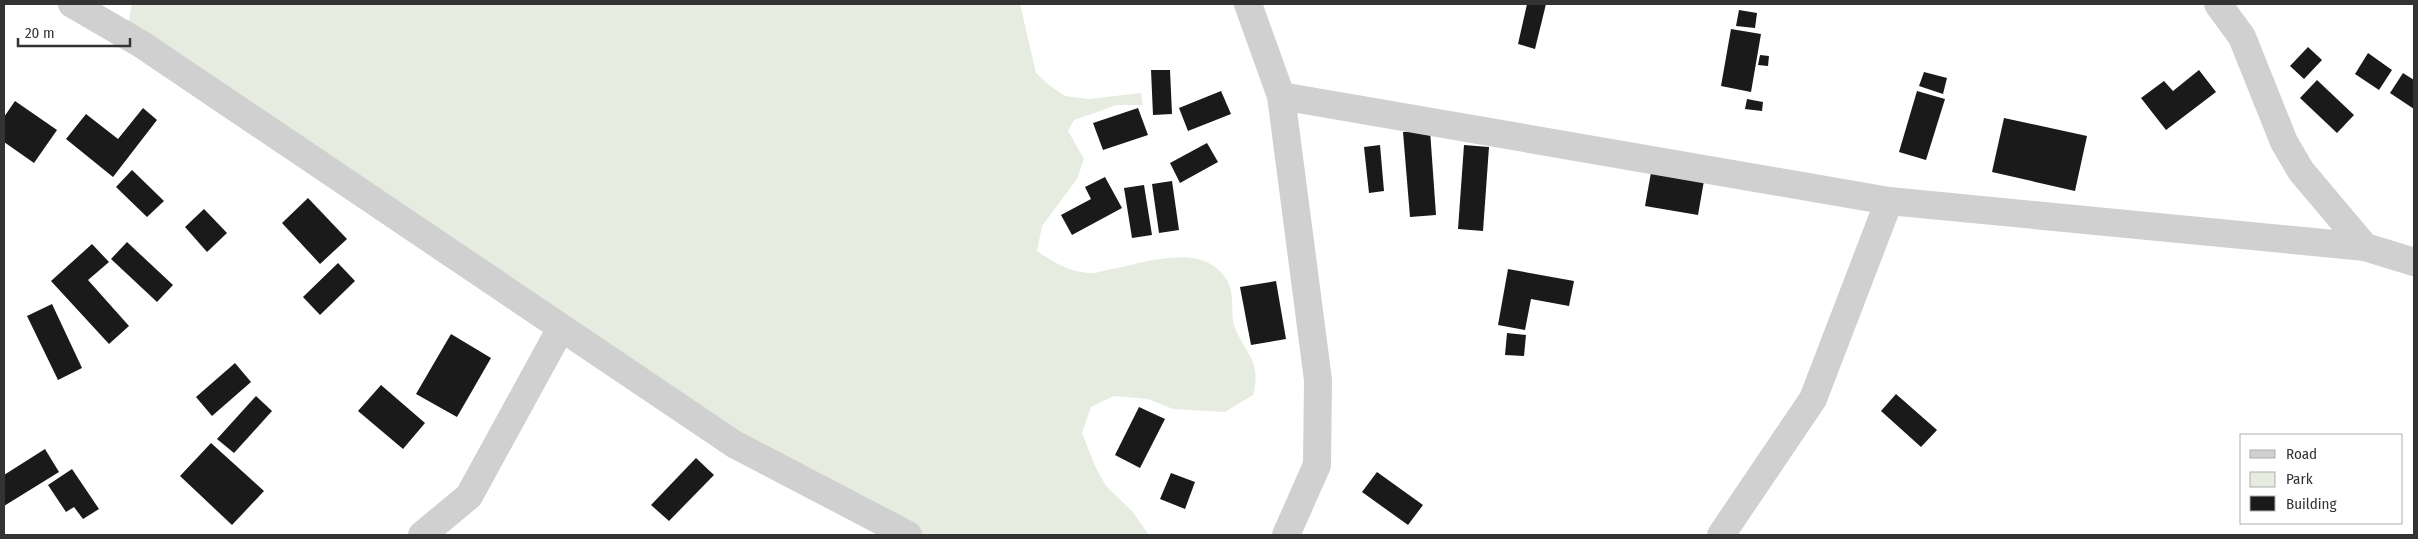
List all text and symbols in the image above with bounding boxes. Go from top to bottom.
scale bar [18,15,130,47]
text: 20 m [25,24,55,42]
legend [2240,434,2403,524]
text: Road [2286,445,2317,463]
text: Park [2286,470,2313,488]
text: Building [2286,495,2337,513]

